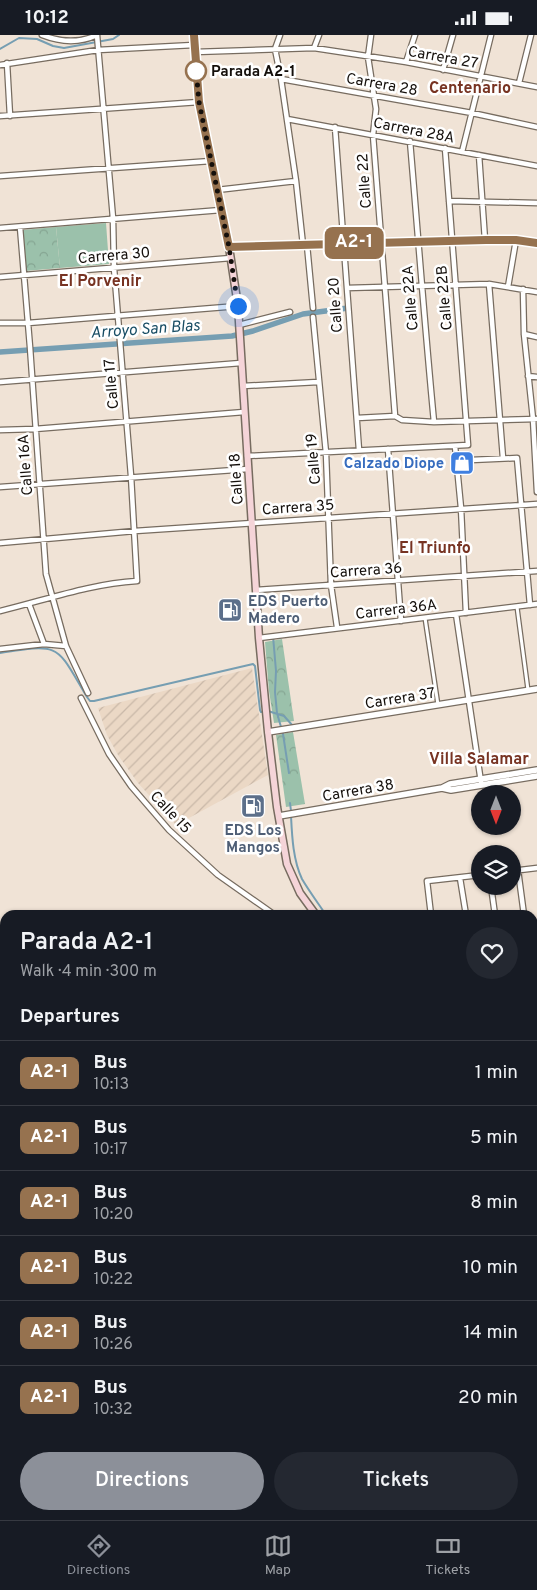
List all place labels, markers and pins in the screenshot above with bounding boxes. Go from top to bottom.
marker: Parada A2-1 [185,60,207,82]
place label: Parada A2-1 [211,63,296,82]
shop icon: Calzado Diope [449,450,475,476]
place label: Calzado Diope [344,455,444,474]
place label: EDS Puerto Madero [248,593,328,629]
fuel station icon: EDS Puerto Madero [217,597,243,623]
fuel station icon: EDS Los Mangos [240,793,266,819]
place label: EDS Los Mangos [224,822,282,858]

